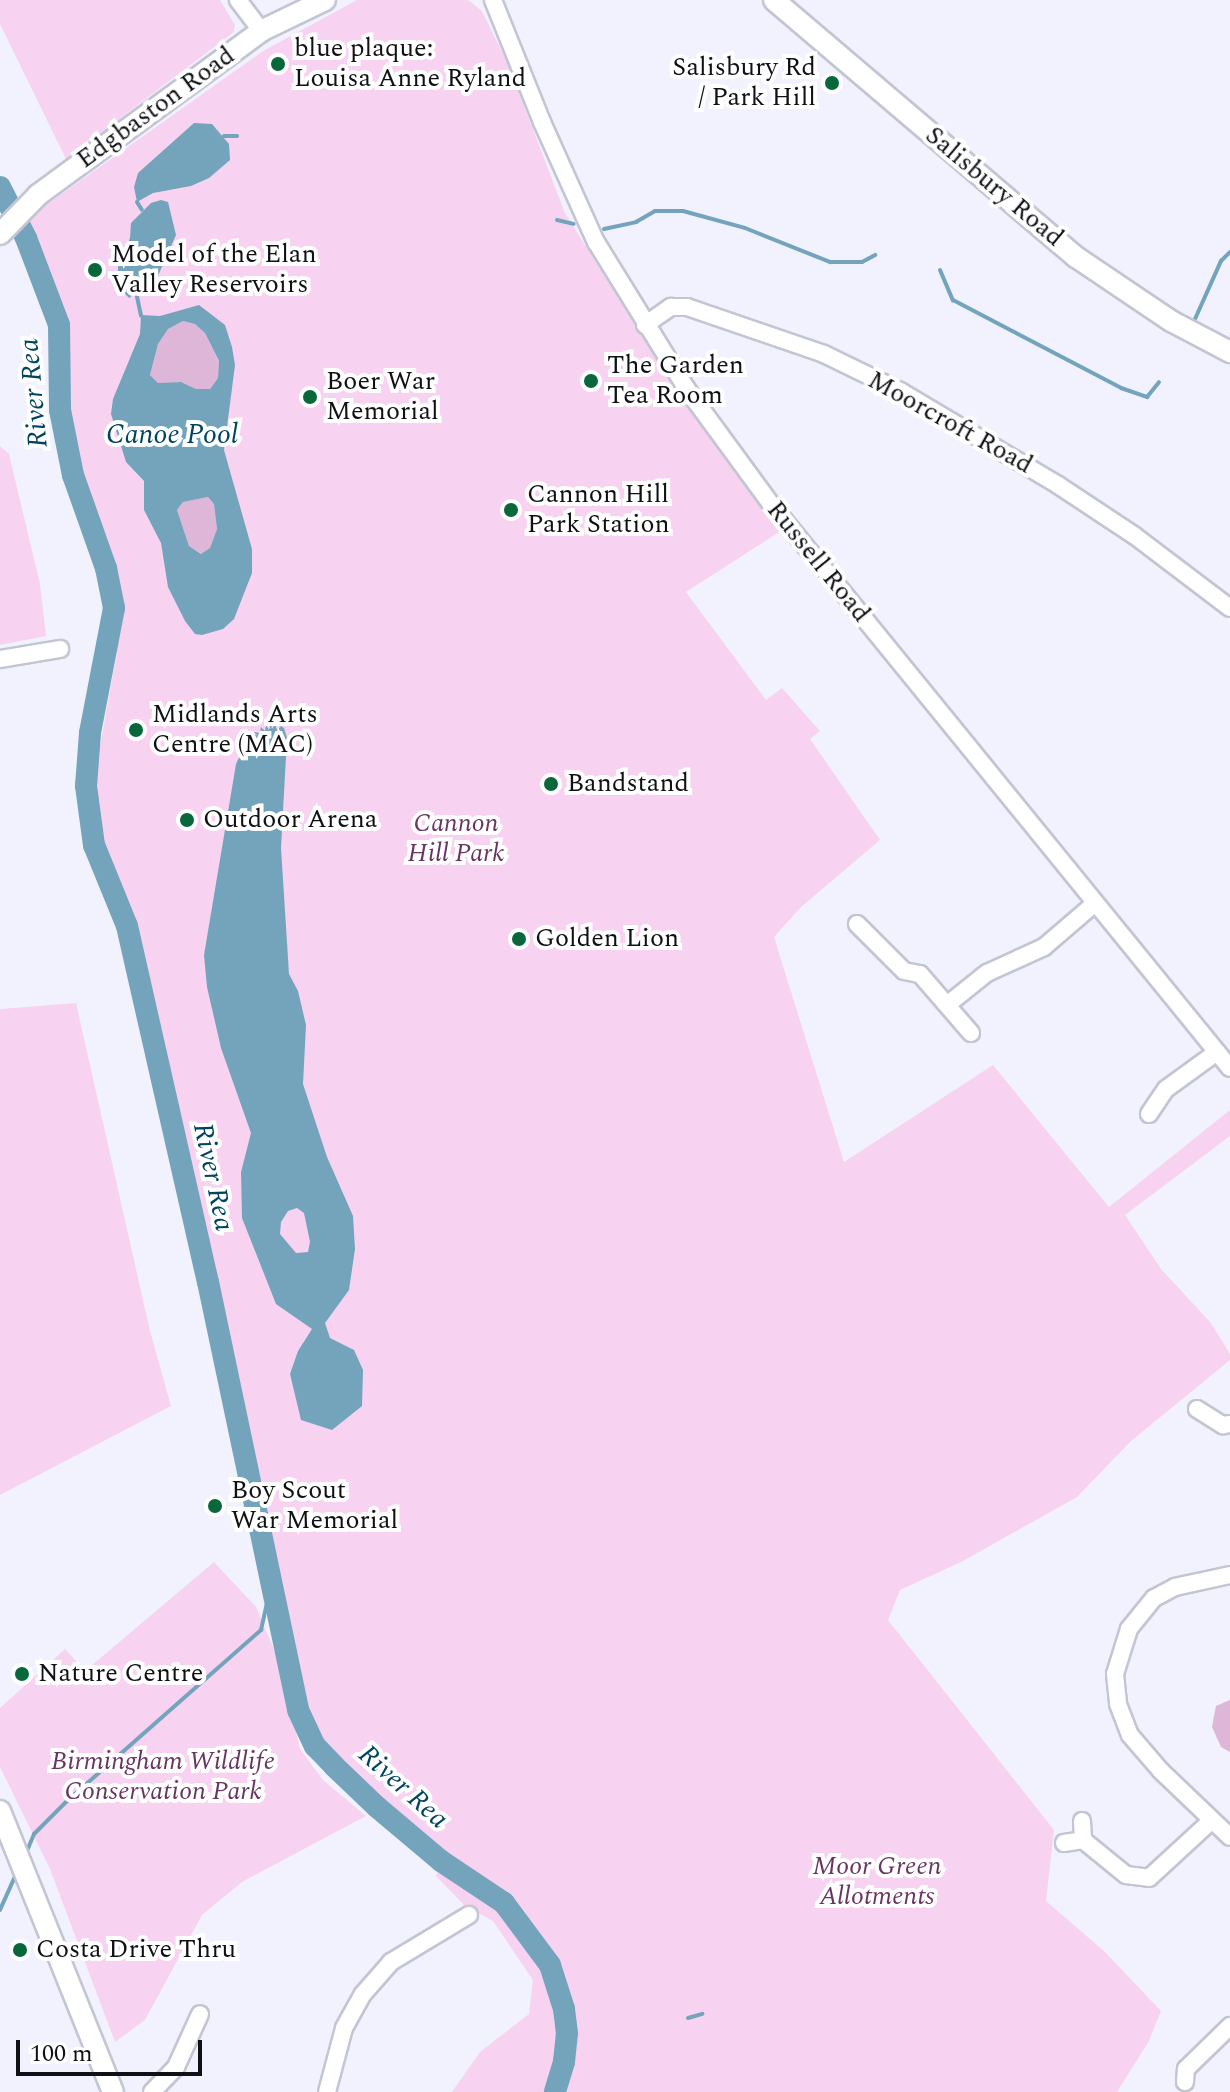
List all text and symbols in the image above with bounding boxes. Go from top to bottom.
place label: blue plaque: Louisa Anne Ryland [294,33,526,94]
street label: Edgbaston Road [71,40,241,176]
place label: Salisbury Rd / Park Hill [672,52,816,114]
marker: blue plaque: Louisa Anne Ryland [269,55,287,73]
marker: Salisbury Rd / Park Hill [823,74,841,92]
street label: Salisbury Road [919,120,1069,254]
place label: Model of the Elan Valley Reservoirs [111,239,317,300]
marker: Model of the Elan Valley Reservoirs [86,261,104,279]
water label: River Rea [12,337,56,449]
place label: The Garden Tea Room [607,350,744,412]
street label: Moorcroft Road [862,365,1038,481]
place label: Boer War Memorial [326,366,439,428]
marker: The Garden Tea Room [582,372,600,390]
marker: Boer War Memorial [301,388,319,406]
water label: Canoe Pool [106,418,238,452]
place label: Cannon Hill Park Station [527,479,670,540]
street label: Russell Road [760,495,876,629]
marker: Cannon Hill Park Station [502,501,520,519]
place label: Midlands Arts Centre (MAC) [152,699,318,760]
marker: Midlands Arts Centre (MAC) [127,721,145,739]
place label: Bandstand [567,768,689,800]
marker: Bandstand [542,775,560,793]
place label: Outdoor Arena [203,804,377,836]
park label: Cannon Hill Park [408,808,504,870]
marker: Outdoor Arena [178,811,196,829]
place label: Golden Lion [535,923,679,955]
marker: Golden Lion [510,930,528,948]
water label: River Rea [185,1120,241,1234]
place label: Boy Scout War Memorial [231,1475,398,1536]
marker: Boy Scout War Memorial [206,1497,224,1515]
place label: Nature Centre [38,1658,203,1690]
marker: Nature Centre [13,1665,31,1683]
water label: River Rea [351,1738,455,1836]
park label: Birmingham Wildlife Conservation Park [51,1746,275,1808]
park label: Moor Green Allotments [812,1851,942,1912]
place label: Costa Drive Thru [36,1934,236,1966]
marker: Costa Drive Thru [11,1941,29,1959]
scale bar [20,2024,206,2074]
text: 100 m [30,2036,93,2072]

